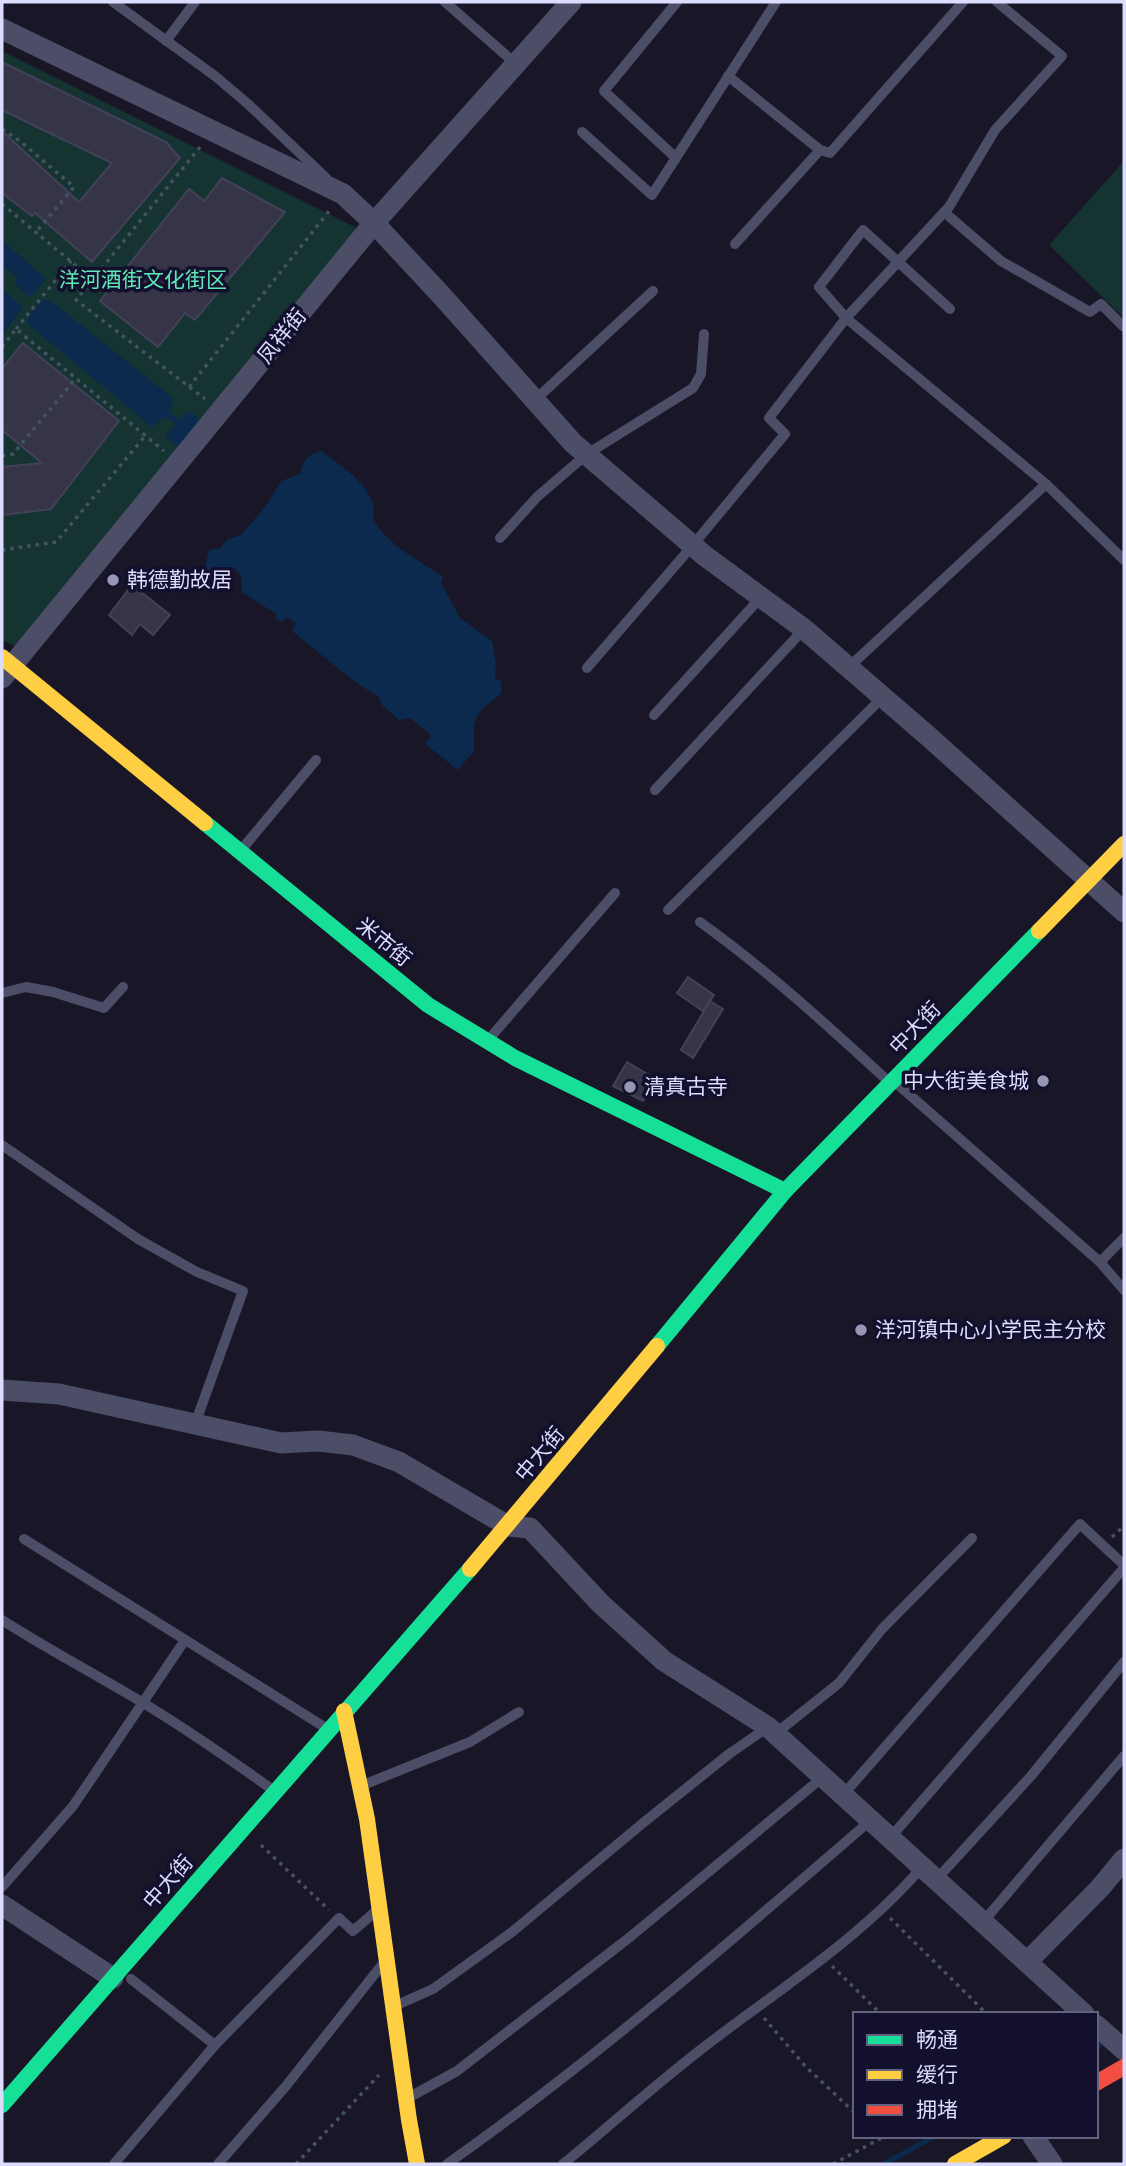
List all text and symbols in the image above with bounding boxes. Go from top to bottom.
park label: 洋河酒街文化街区 [59,267,227,293]
street label: 凤祥街 [252,303,312,369]
place label: 韩德勤故居 [127,567,232,593]
marker: 韩德勤故居 [105,572,121,588]
street label: 米市街 [351,912,417,972]
street label: 中大街 [884,996,946,1060]
place label: 中大街美食城 [903,1068,1029,1094]
marker: 中大街美食城 [1035,1073,1051,1089]
place label: 清真古寺 [644,1074,728,1100]
marker: 清真古寺 [622,1079,638,1095]
place label: 洋河镇中心小学民主分校 [875,1317,1106,1343]
marker: 洋河镇中心小学民主分校 [853,1322,869,1338]
street label: 中大街 [510,1422,570,1486]
street label: 中大街 [138,1850,198,1914]
legend [853,2012,1098,2138]
text: 畅通 [916,2027,958,2053]
text: 缓行 [916,2062,958,2088]
text: 拥堵 [916,2097,958,2123]

